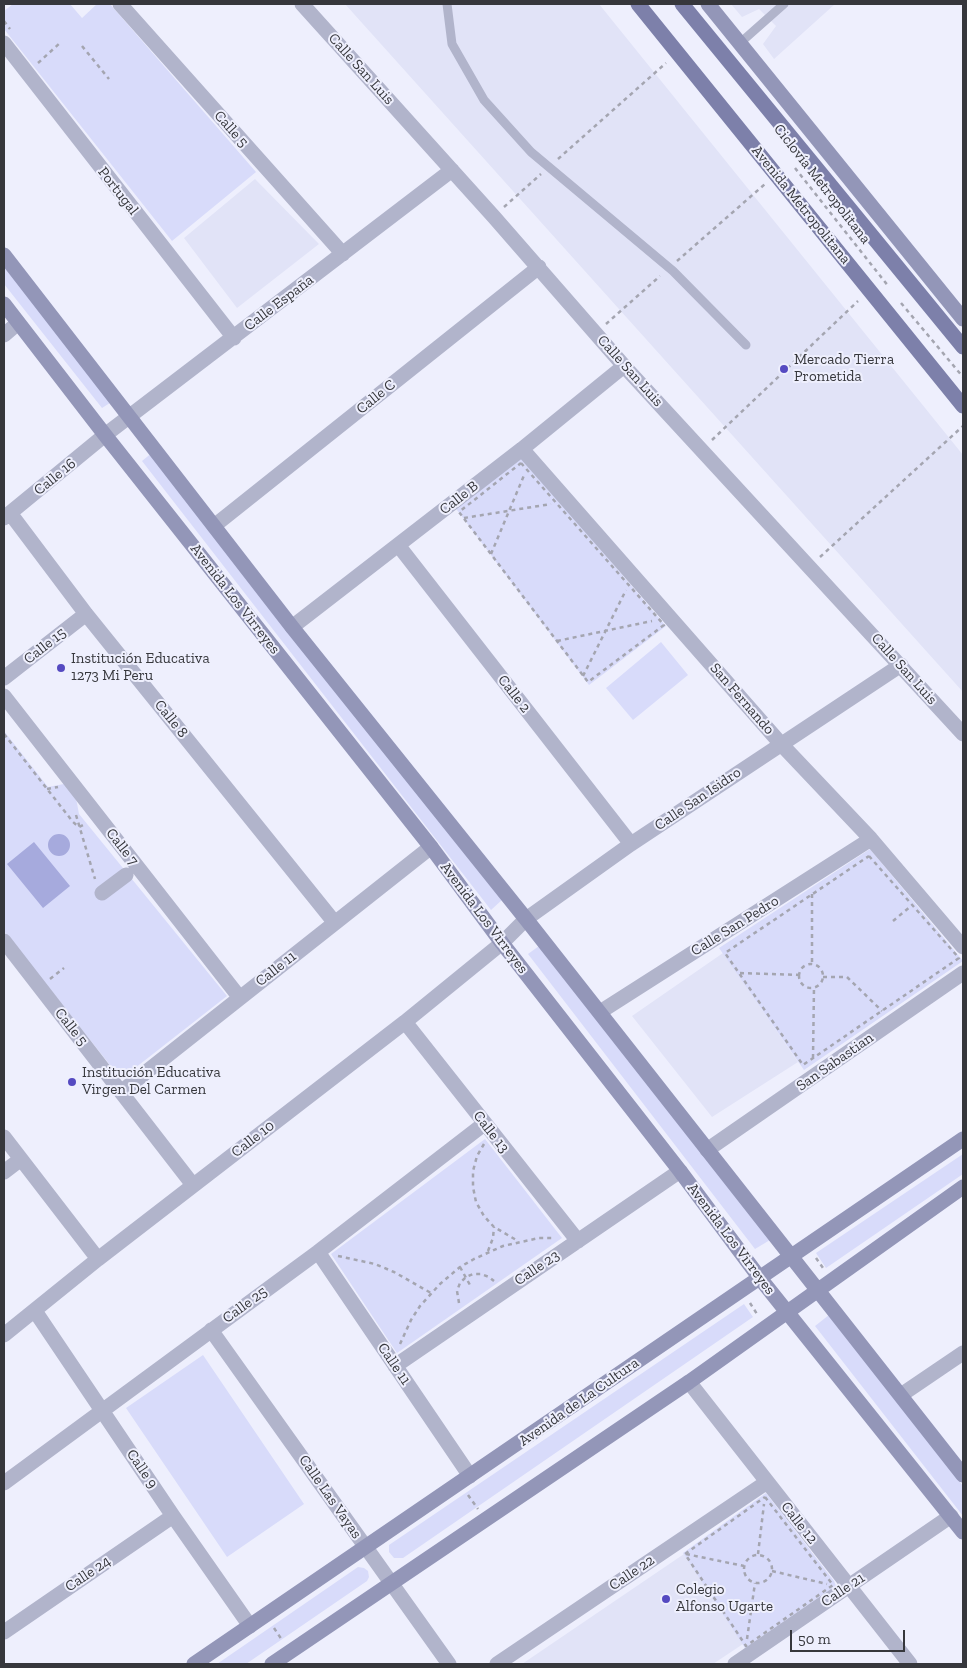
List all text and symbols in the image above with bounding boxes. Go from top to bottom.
street label: Calle San Luis [324,30,398,108]
street label: Calle 5 [210,107,252,151]
street label: Ciclovía Metropolitana [770,121,874,247]
street label: Avenida Metropolitana [748,142,854,268]
street label: Portugal [94,164,142,218]
street label: Calle España [241,271,317,335]
street label: Calle San Luis [593,332,667,410]
place label: Mercado Tierra Prometida [794,351,894,386]
marker: Mercado Tierra Prometida [778,363,790,375]
street label: Calle C [353,376,399,418]
street label: Calle 16 [30,455,80,499]
street label: Calle B [436,477,482,519]
street label: Avenida Los Virreyes [186,540,284,658]
street label: Calle 15 [20,624,70,668]
street label: Calle San Luis [867,630,941,708]
place label: Institución Educativa 1273 Mi Peru [71,650,210,685]
street label: San Fernando [706,660,778,738]
marker: Institución Educativa 1273 Mi Peru [55,662,67,674]
street label: Calle 2 [494,671,534,717]
street label: Calle 8 [150,696,192,742]
street label: Calle San Isidro [651,763,745,835]
street label: Calle 7 [102,825,142,869]
street label: Avenida Los Virreyes [436,859,532,977]
street label: Calle San Pedro [688,892,782,960]
street label: Calle 11 [252,947,300,991]
street label: Calle 5 [51,1004,91,1050]
street label: San Sabastian [793,1029,877,1095]
place label: Institución Educativa Virgen Del Carmen [82,1064,221,1099]
marker: Institución Educativa Virgen Del Carmen [66,1076,78,1088]
street label: Calle 13 [469,1107,513,1157]
street label: Calle 10 [228,1117,278,1161]
street label: Avenida Los Virreyes [683,1180,779,1298]
street label: Calle 23 [511,1246,563,1290]
street label: Calle 25 [219,1283,271,1327]
street label: Calle 11 [373,1340,415,1388]
street label: Avenida de La Cultura [516,1354,642,1450]
street label: Calle 9 [122,1446,162,1492]
street label: Calle Las Vayas [295,1452,365,1542]
street label: Calle 12 [777,1498,821,1548]
street label: Calle 22 [606,1551,658,1595]
street label: Calle 24 [62,1552,114,1596]
street label: Calle 21 [818,1569,868,1611]
place label: Colegio Alfonso Ugarte [676,1581,773,1616]
marker: Colegio Alfonso Ugarte [660,1593,672,1605]
scale bar [792,1620,907,1652]
text: 50 m [798,1630,831,1648]

